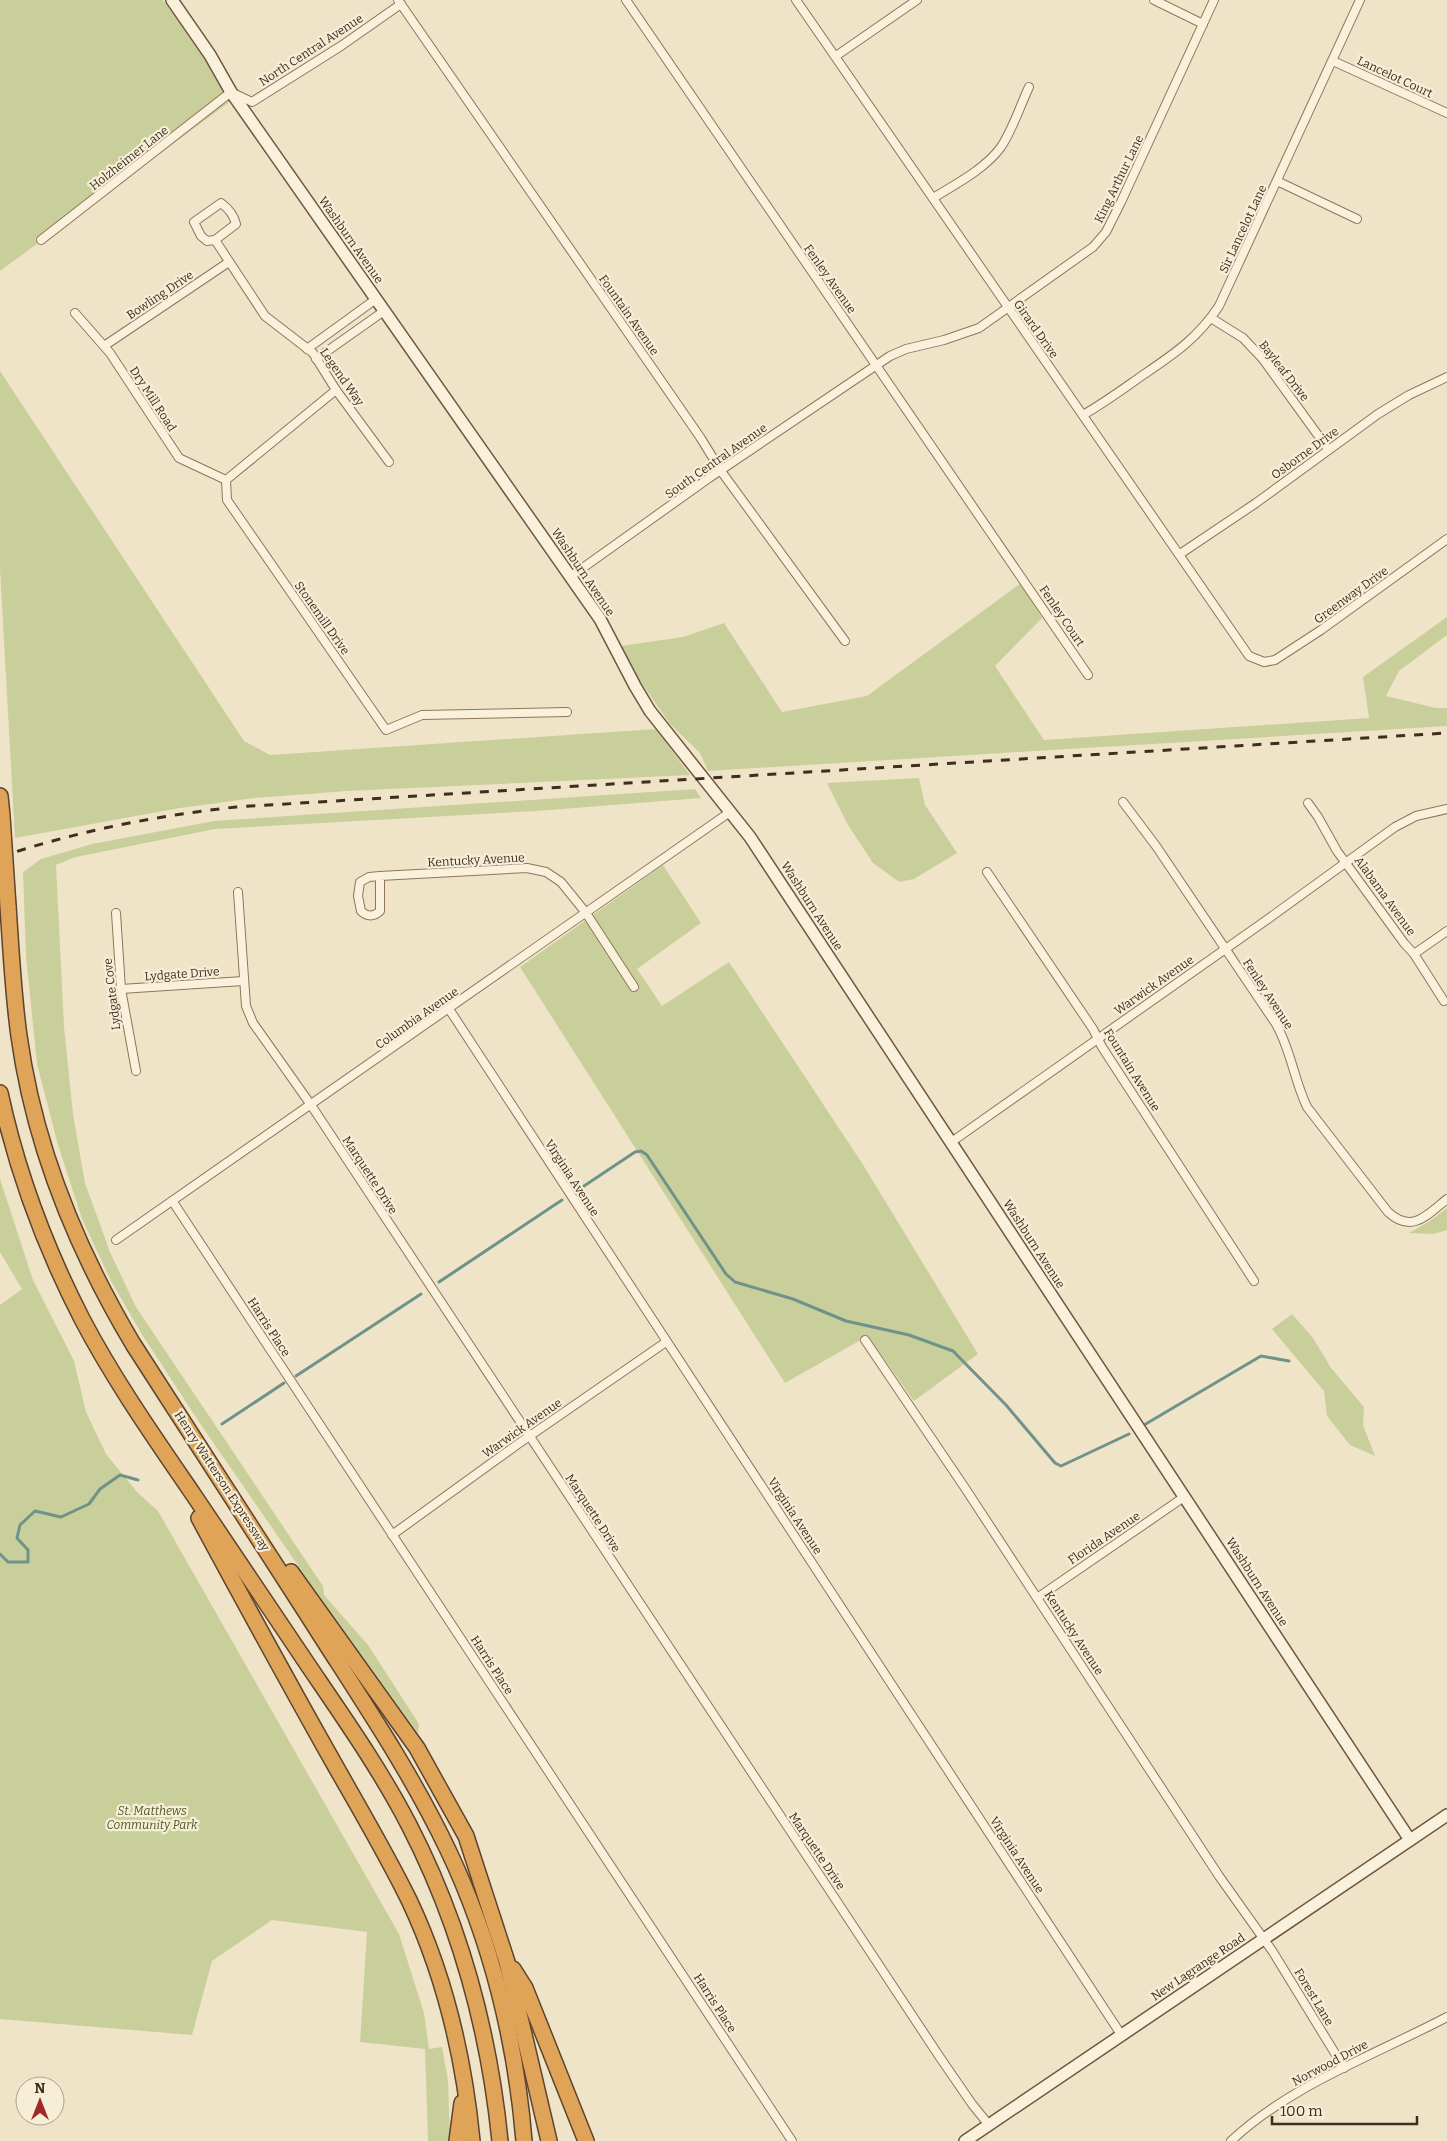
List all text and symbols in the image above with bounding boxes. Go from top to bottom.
street label: North Central Avenue [256,11,366,89]
street label: Lancelot Court [1355,53,1436,101]
street label: Holzheimer Lane [87,123,171,193]
street label: King Arthur Lane [1092,133,1146,225]
street label: Sir Lancelot Lane [1216,183,1270,275]
street label: Washburn Avenue [316,194,386,286]
street label: Fenley Avenue [801,242,859,316]
street label: Bowling Drive [124,268,196,322]
street label: Fountain Avenue [596,272,662,358]
street label: Girard Drive [1011,297,1061,361]
street label: Bayleaf Drive [1256,338,1312,404]
street label: Legend Way [317,346,367,409]
street label: Dry Mill Road [127,364,179,434]
street label: South Central Avenue [662,421,770,501]
street label: Osborne Drive [1269,424,1341,482]
street label: Washburn Avenue [548,525,618,619]
street label: Greenway Drive [1311,563,1391,627]
street label: Stonemill Drive [292,579,352,657]
street label: Fenley Court [1037,583,1088,650]
street label: Kentucky Avenue [427,850,525,870]
street label: Alabama Avenue [1352,854,1418,938]
street label: Washburn Avenue [778,859,846,953]
street label: Warwick Avenue [1112,952,1196,1018]
street label: Fenley Avenue [1240,956,1296,1032]
street label: Lydgate Cove [101,957,123,1031]
street label: Lydgate Drive [144,964,220,984]
street label: Columbia Avenue [373,984,461,1052]
street label: Fountain Avenue [1101,1026,1163,1114]
street label: Marquette Drive [340,1133,400,1217]
street label: Virginia Avenue [542,1137,602,1219]
street label: Washburn Avenue [1000,1197,1068,1291]
street label: Harris Place [245,1295,293,1359]
street label: Warwick Avenue [480,1395,564,1461]
street label: Henry Watterson Expressway [171,1408,273,1554]
street label: Marquette Drive [563,1471,623,1555]
street label: Virginia Avenue [765,1475,825,1557]
street label: Florida Avenue [1065,1509,1143,1567]
street label: Washburn Avenue [1223,1535,1291,1629]
street label: Kentucky Avenue [1042,1588,1106,1678]
street label: Harris Place [468,1633,516,1697]
park label: St. Matthews Community Park [106,1804,198,1832]
street label: Marquette Drive [786,1810,848,1892]
street label: Virginia Avenue [987,1814,1047,1896]
street label: New Lagrange Road [1148,1930,1248,2004]
street label: Forest Lane [1291,1966,1337,2028]
street label: Harris Place [691,1971,739,2035]
street label: Norwood Drive [1290,2037,1370,2089]
north arrow [15,2076,65,2126]
text: N [35,2080,46,2097]
scale bar [1272,2094,1417,2126]
text: 100 m [1280,2102,1323,2120]

